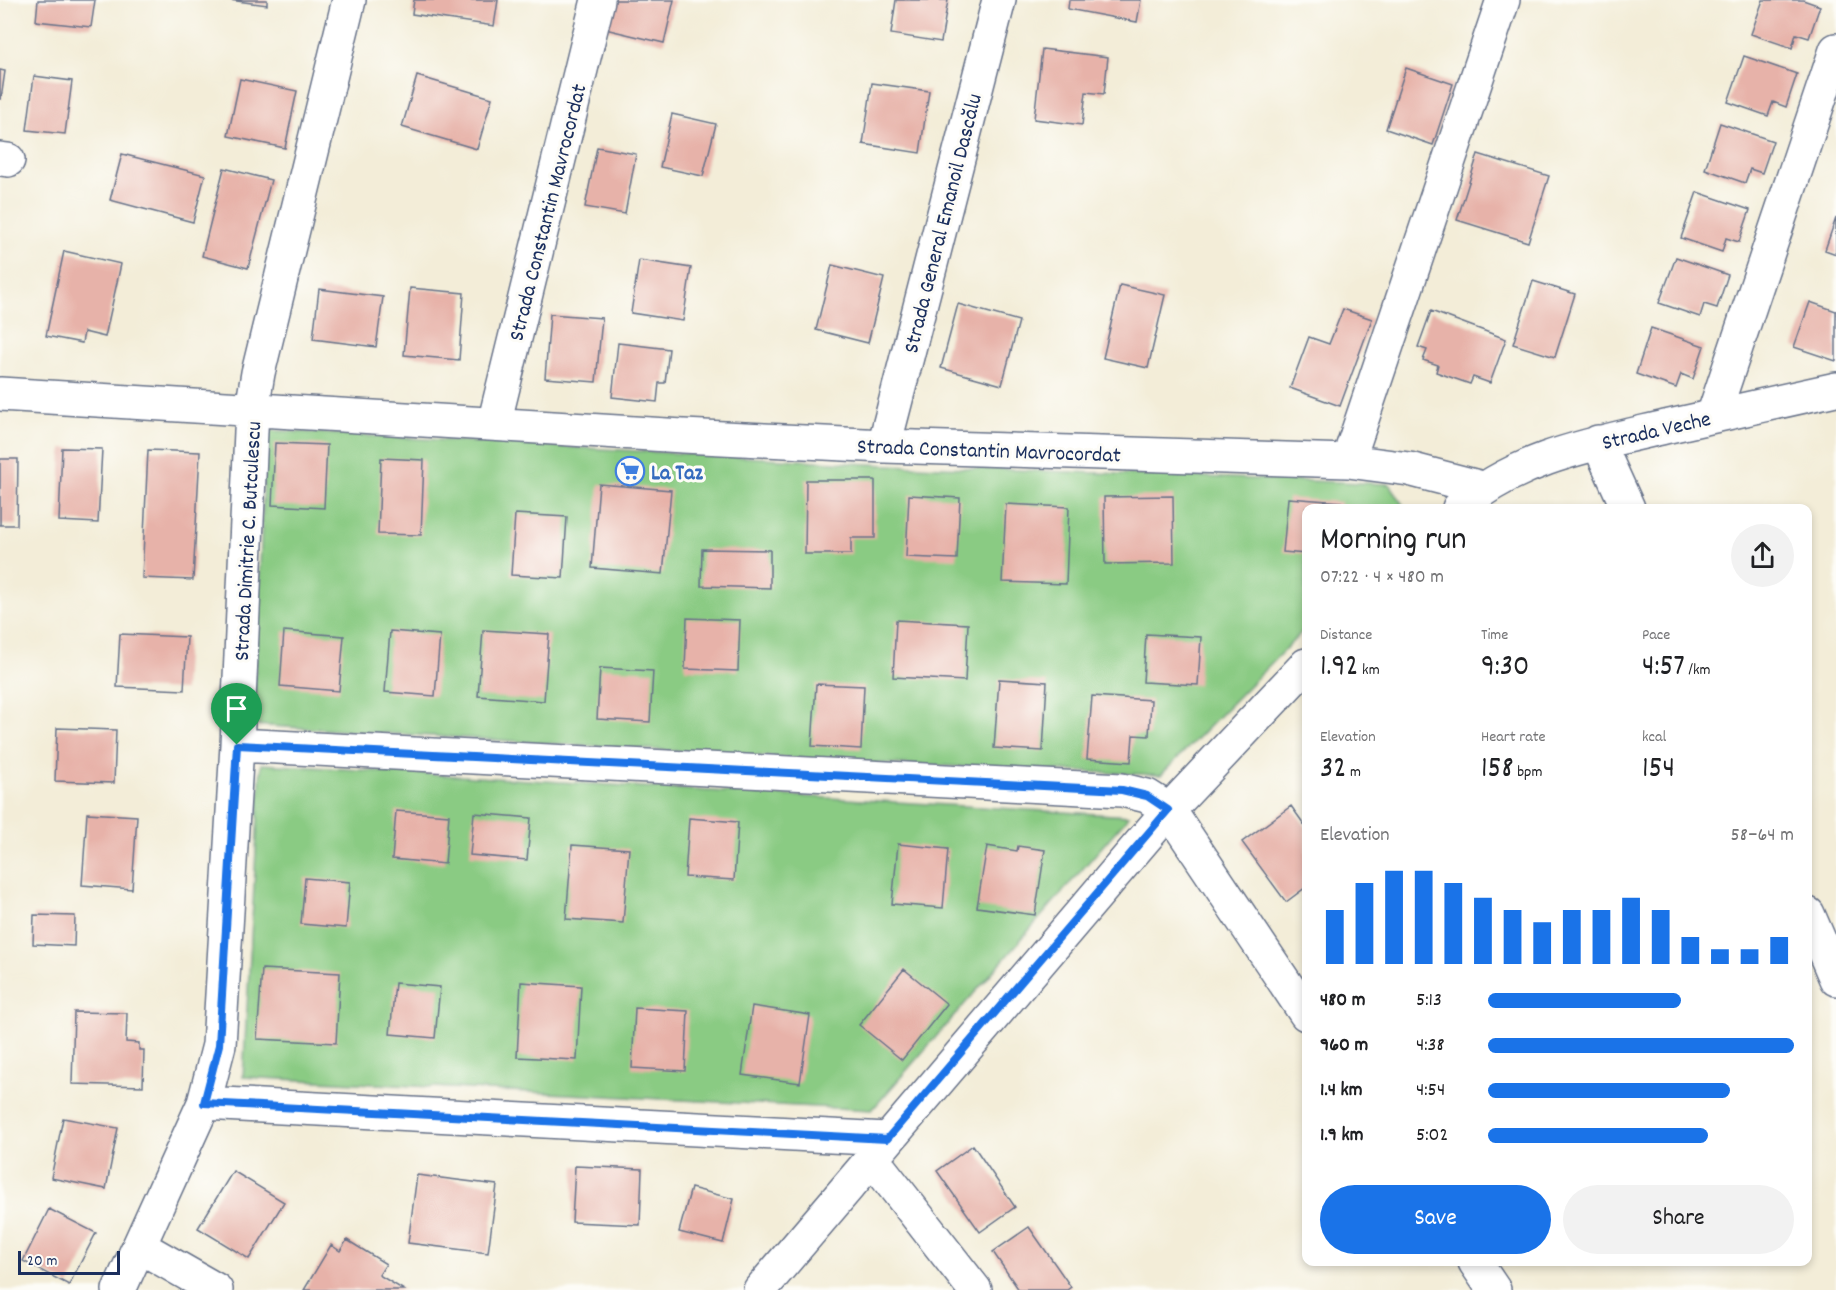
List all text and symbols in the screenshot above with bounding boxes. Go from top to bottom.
street label: Strada Constantin Mavrocordat [502,81,596,345]
street label: Strada General Emanoil Dascălu [897,91,992,357]
street label: Strada Veche [1599,405,1714,460]
street label: Strada Dimitrie C. Butculescu [228,421,271,662]
street label: Strada Constantin Mavrocordat [856,432,1121,473]
supermarket icon: La Taz [614,455,646,487]
place label: La Taz [651,459,703,490]
text: Morning run [1320,518,1467,565]
button: share [1731,524,1794,587]
text: 07:22 · 4 × 480 m [1320,564,1444,592]
text: Distance [1320,624,1372,647]
text: Time [1481,624,1508,647]
text: Pace [1642,624,1670,647]
text: 1.92 [1320,647,1358,690]
text: 9:30 [1481,647,1529,690]
text: 4:57 [1642,647,1685,690]
text: km [1358,659,1380,682]
text: /km [1685,659,1711,682]
pin [211,683,262,745]
icon: arrive [220,692,253,725]
text: Elevation [1320,726,1376,749]
text: Heart rate [1481,726,1546,749]
text: kcal [1642,726,1666,749]
text: 32 [1320,749,1346,792]
text: 158 [1481,749,1514,792]
text: 154 [1642,749,1675,792]
text: m [1346,761,1361,784]
text: bpm [1514,761,1542,784]
text: Elevation [1320,822,1390,850]
text: 58–64 m [1730,822,1794,850]
text: 480 m [1320,987,1366,1015]
text: 5:13 [1416,987,1442,1015]
text: 960 m [1320,1032,1368,1060]
text: 4:38 [1416,1032,1445,1060]
text: 1.4 km [1320,1077,1363,1105]
text: 4:54 [1416,1077,1445,1105]
text: 1.9 km [1320,1122,1363,1150]
text: 5:02 [1416,1122,1448,1150]
button: Save [1320,1185,1551,1254]
button: Share [1563,1185,1794,1254]
scale bar [18,1248,120,1276]
text: 20 m [27,1250,57,1273]

